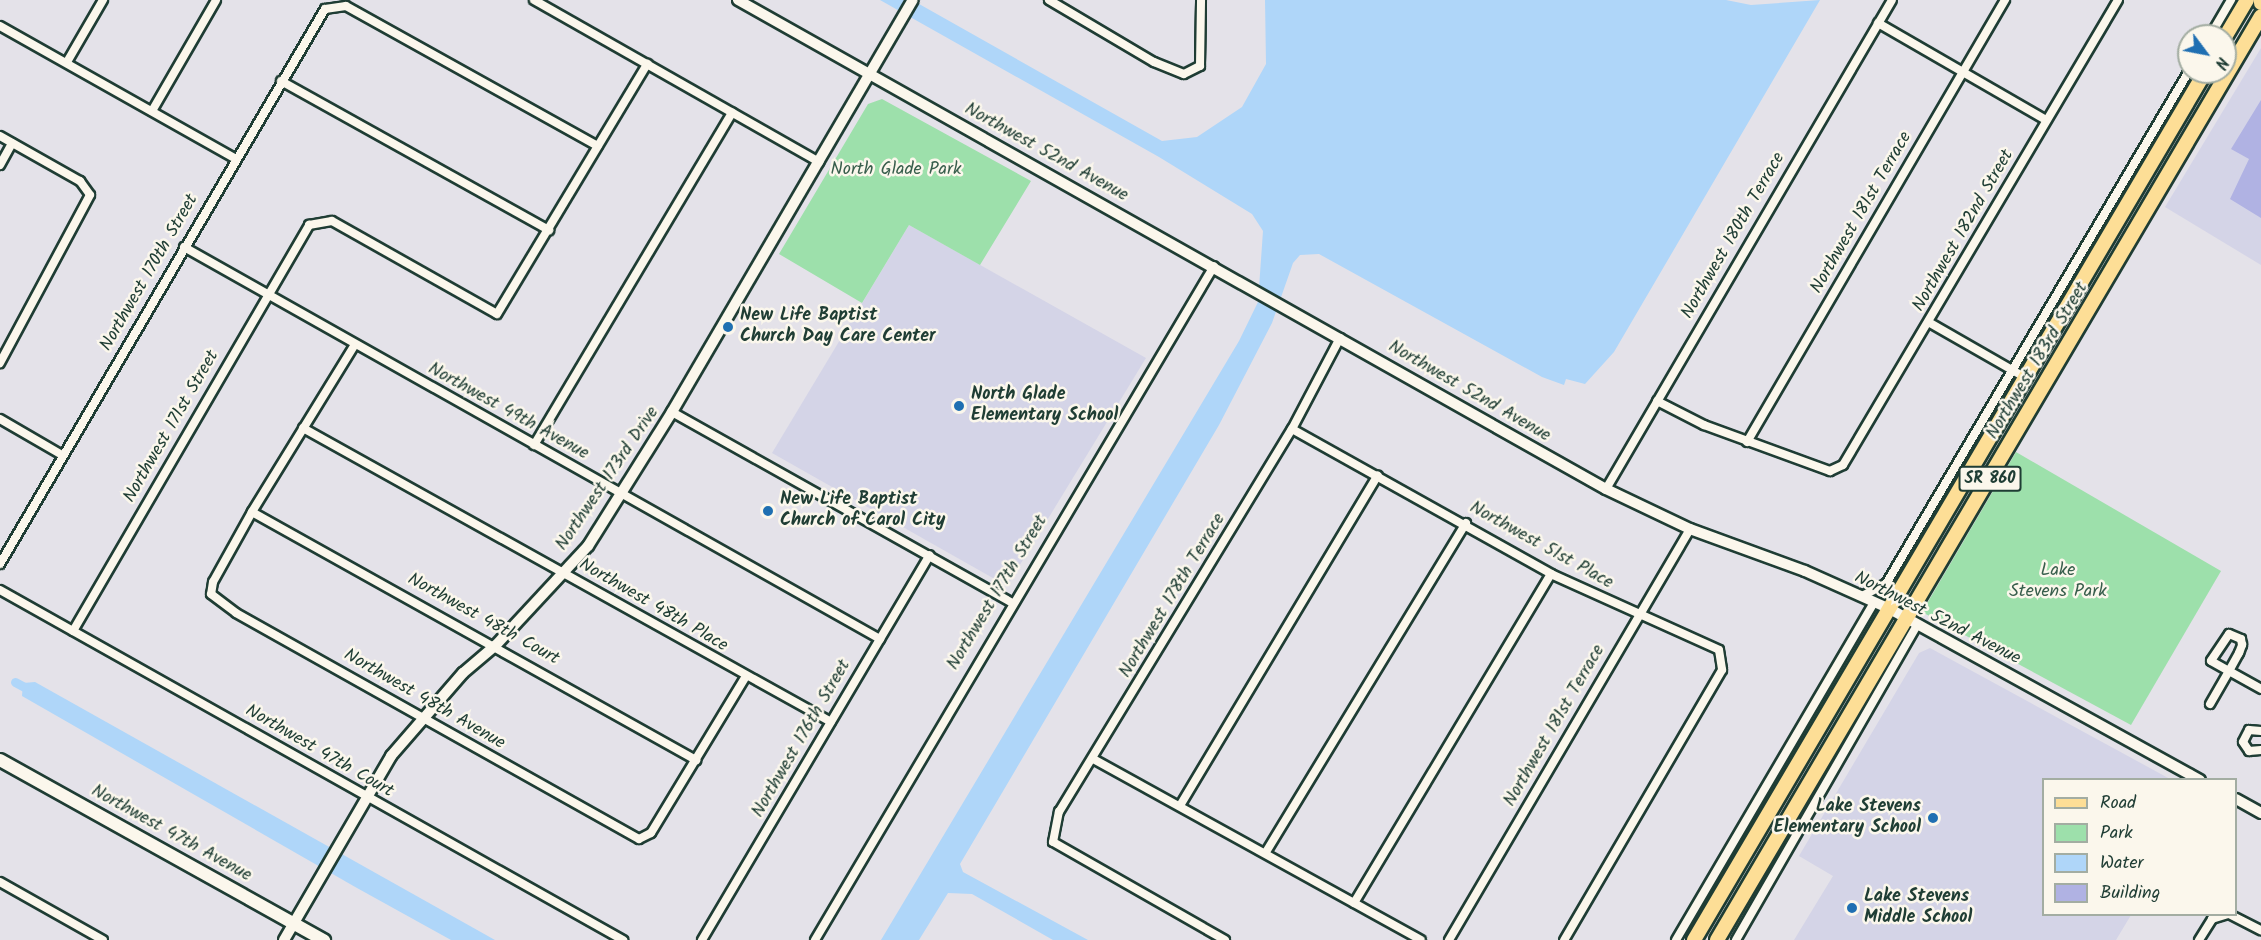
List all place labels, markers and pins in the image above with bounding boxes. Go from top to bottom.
place label: New Life Baptist Church Day Care Center [740,306,936,348]
marker: New Life Baptist Church Day Care Center [721,320,735,334]
place label: North Glade Elementary School [971,385,1118,428]
marker: North Glade Elementary School [952,399,966,413]
place label: New Life Baptist Church of Carol City [780,490,945,532]
marker: New Life Baptist Church of Carol City [761,504,775,518]
place label: Lake Stevens Elementary School [1774,797,1921,840]
marker: Lake Stevens Elementary School [1926,811,1940,825]
place label: Lake Stevens Middle School [1864,887,1972,930]
marker: Lake Stevens Middle School [1845,901,1859,915]

